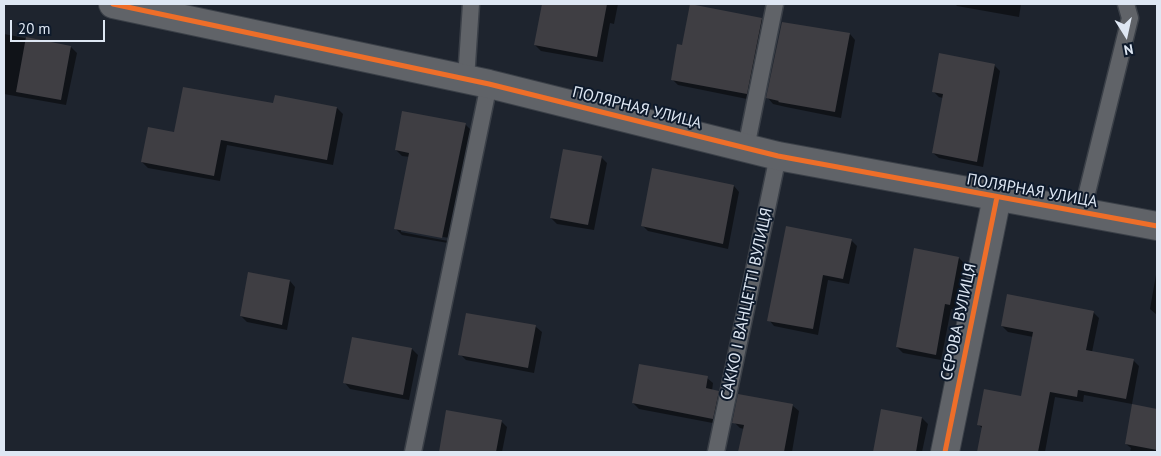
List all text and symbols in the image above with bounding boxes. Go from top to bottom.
scale bar [12,10,108,42]
north arrow [1101,10,1151,60]
text: 20 m [18,19,51,38]
text: N [1123,40,1135,59]
street label: ПОЛЯРНАЯ УЛИЦА [570,83,704,133]
street label: ПОЛЯРНАЯ УЛИЦА [965,170,1099,212]
street label: САККО І ВАНЦЕТТІ ВУЛИЦЯ [717,206,777,402]
street label: СЄРОВА ВУЛИЦЯ [937,262,981,382]

